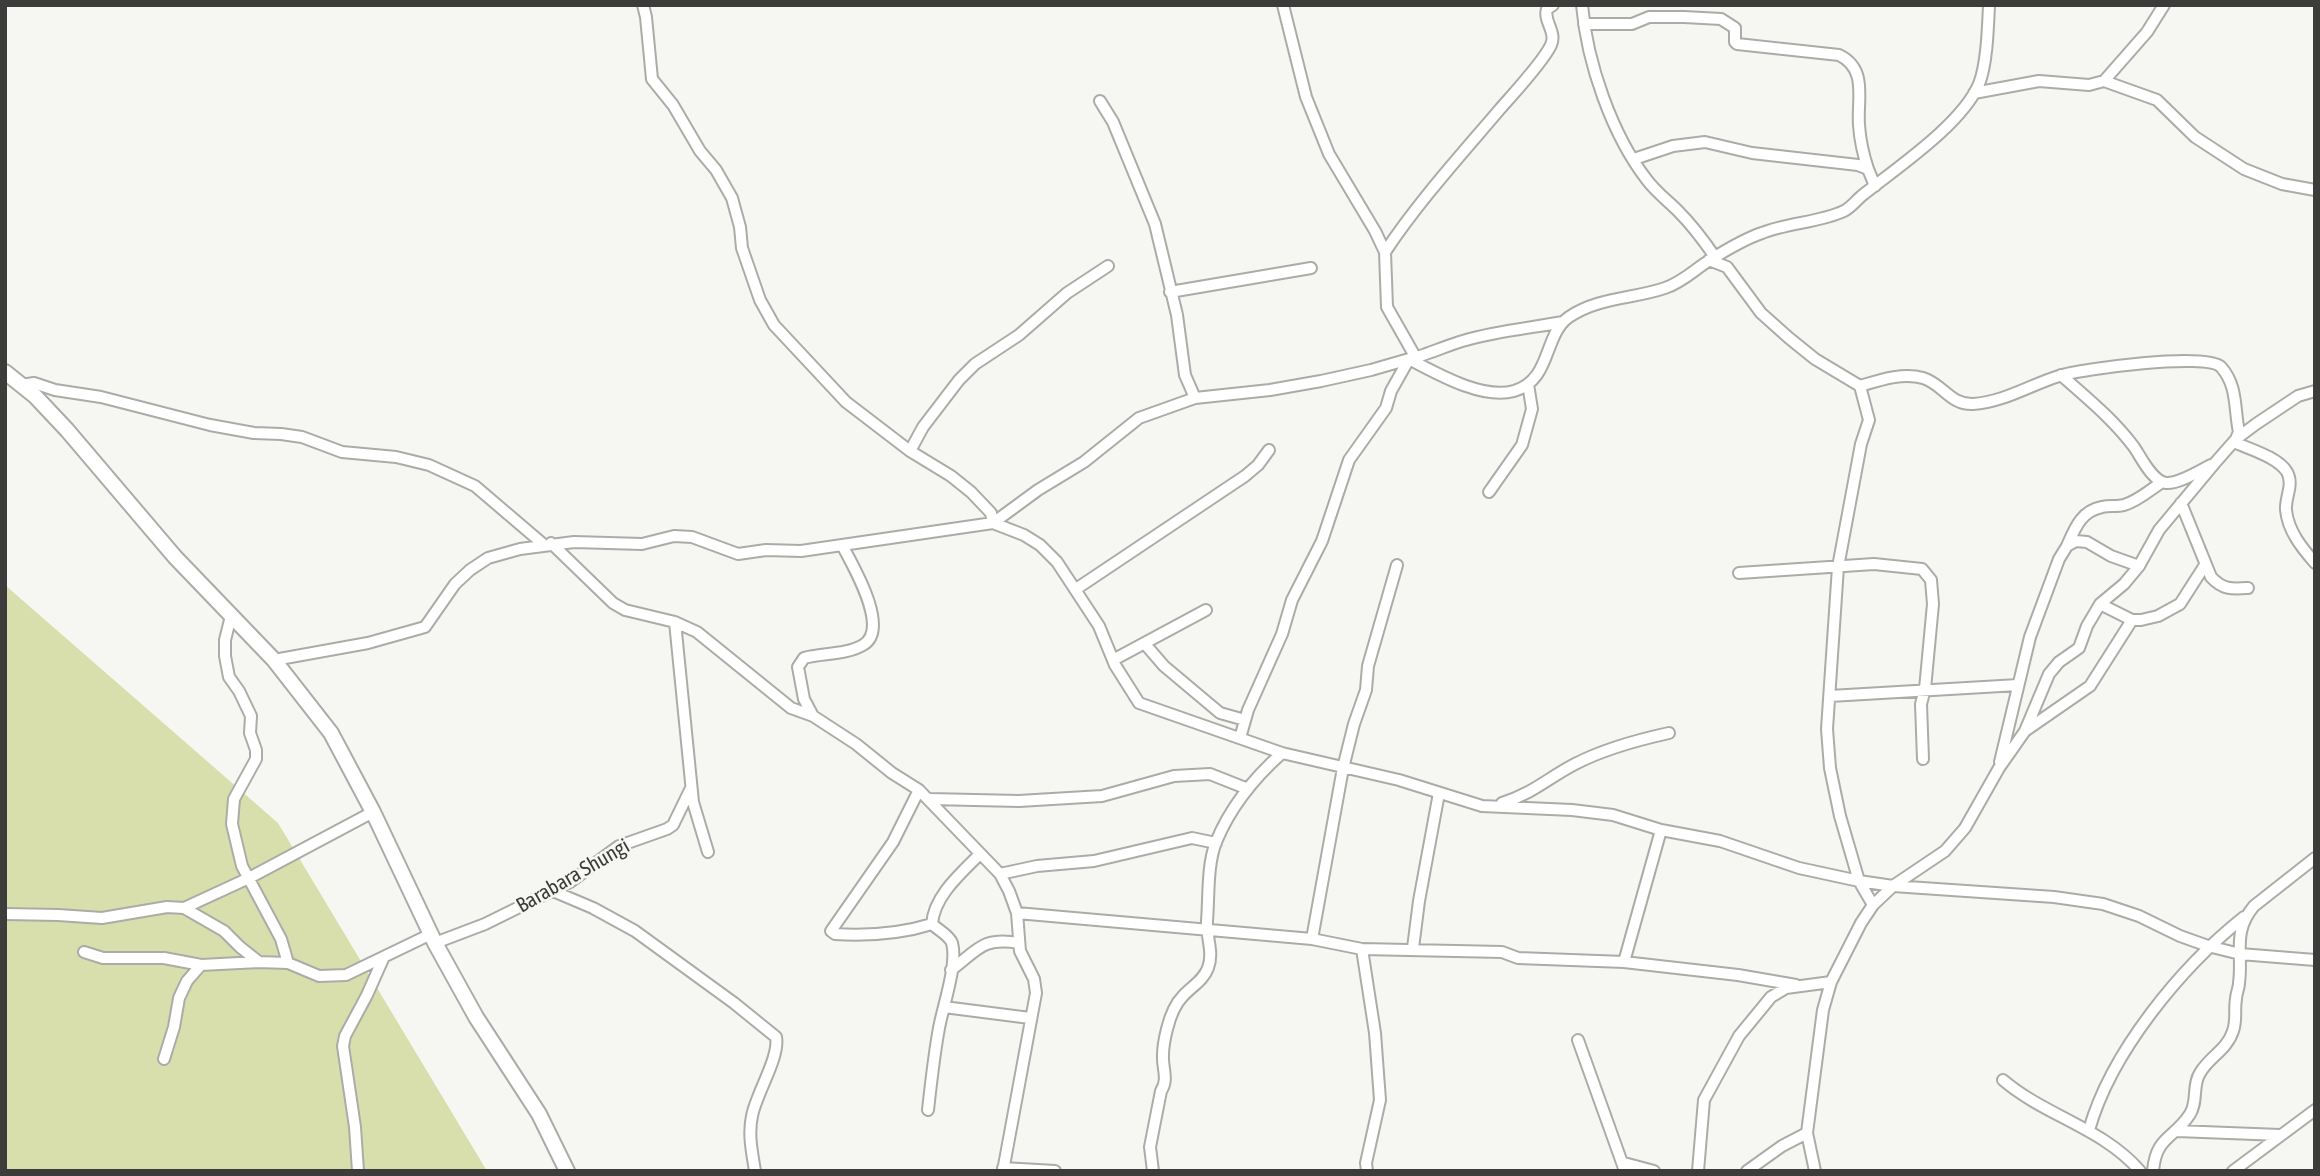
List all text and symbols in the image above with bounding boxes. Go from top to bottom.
street label: Barabara Shungi [512,833,634,919]

